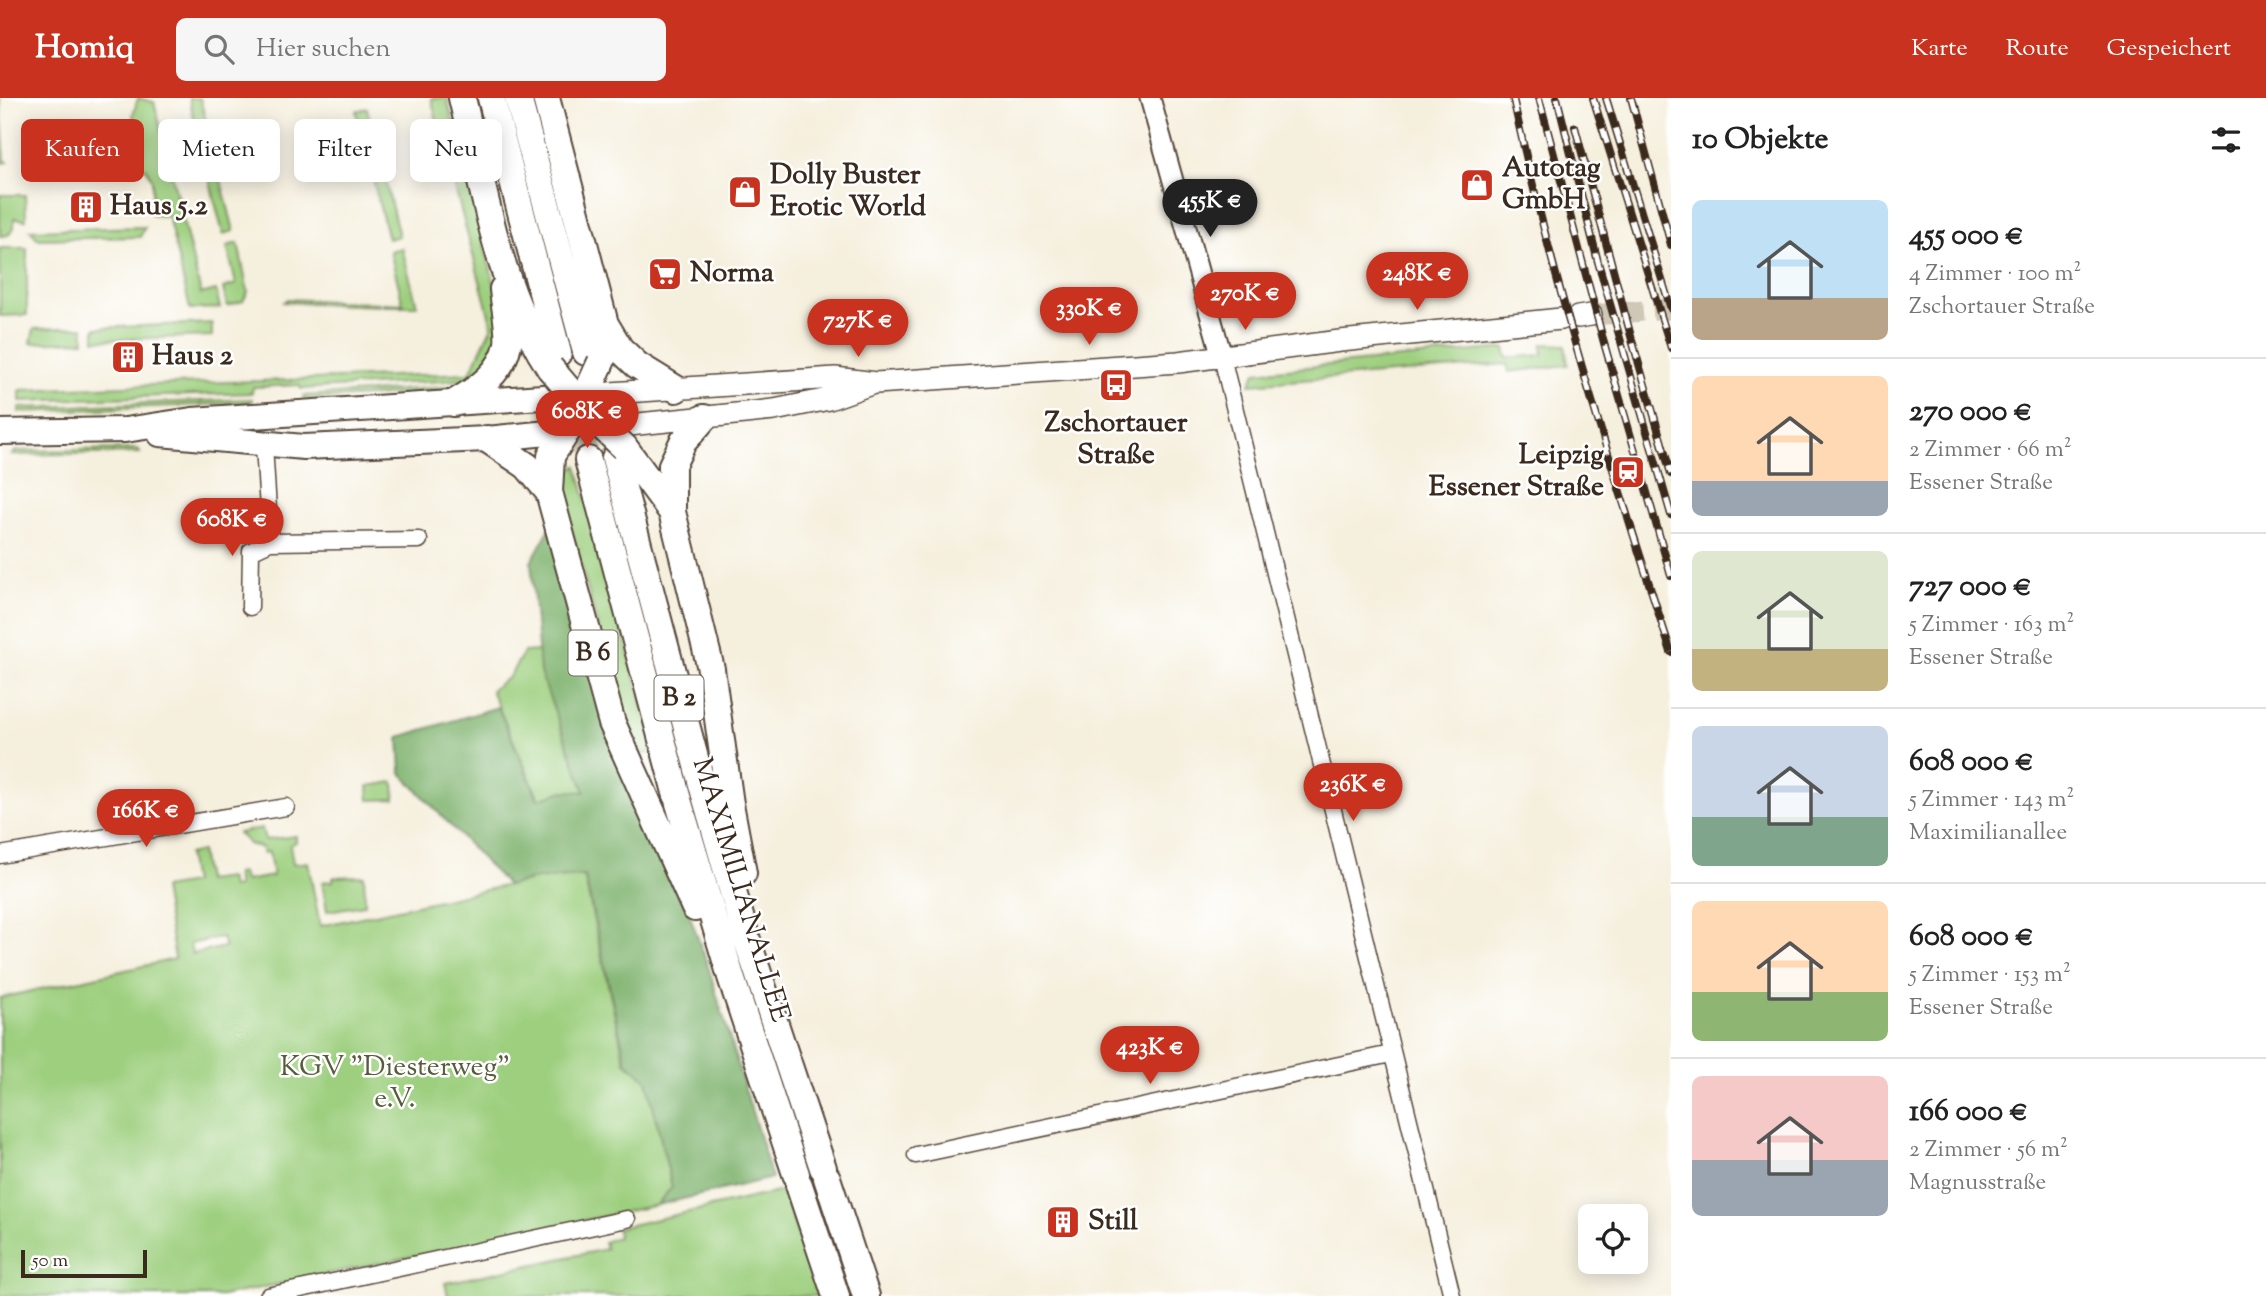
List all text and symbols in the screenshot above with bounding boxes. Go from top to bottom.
search box [176,18,666,81]
text: Homiq [35,25,134,73]
icon: search [200,30,238,68]
text: Hier suchen [256,31,391,68]
text: Karte [1911,32,1968,66]
text: Route [2006,32,2069,66]
text: Gespeichert [2107,32,2231,66]
chip: Kaufen [21,119,144,182]
chip: Mieten [158,119,280,182]
chip: Filter [294,119,396,182]
chip: Neu [410,119,502,182]
text: 10 Objekte [1692,119,1828,162]
icon: filters [2207,121,2245,159]
place label: Autotag GmbH [1502,149,1601,221]
place label: Dolly Buster Erotic World [770,156,926,228]
shop icon: Autotag GmbH [1458,166,1496,204]
shop icon: Dolly Buster Erotic World [726,173,764,211]
pin: 455K € [1153,180,1267,239]
text: 455K € [1178,185,1242,218]
place label: Haus 5.2 [110,187,208,227]
building icon: Haus 5.2 [67,188,105,226]
text: 455 000 € [1909,215,2024,258]
icon: home [1748,228,1832,312]
pin: 248K € [1360,252,1474,312]
place label: Norma [690,254,774,294]
supermarket icon: Norma [646,255,684,293]
text: 248K € [1382,258,1452,291]
text: 4 Zimmer · 100 m² [1909,258,2081,291]
pin: 270K € [1188,272,1302,332]
text: 270K € [1210,278,1280,311]
pin: 330K € [1032,288,1146,347]
text: Zschortauer Straße [1909,291,2095,324]
text: 330K € [1056,293,1122,326]
pin: 727K € [801,300,915,359]
text: 727K € [823,305,893,338]
place label: Haus 2 [152,337,234,377]
building icon: Haus 2 [109,338,147,376]
bus stop icon: Zschortauer Straße [1097,366,1135,404]
pin: 608K € [530,390,644,450]
text: 270 000 € [1909,391,2032,434]
text: 608K € [552,396,622,429]
place label: Zschortauer Straße [1044,404,1188,476]
icon: home [1748,404,1832,488]
text: 2 Zimmer · 66 m² [1909,434,2071,467]
place label: Leipzig Essener Straße [1429,436,1604,508]
station icon: Leipzig Essener Straße [1609,453,1647,491]
text: Essener Straße [1909,467,2053,500]
pin: 608K € [175,498,289,558]
text: 608K € [197,504,267,537]
text: 727 000 € [1909,566,2032,609]
icon: home [1748,579,1832,663]
text: 5 Zimmer · 163 m² [1909,609,2074,642]
road number: B 6 [568,631,618,676]
text: Essener Straße [1909,642,2053,675]
road number: B 2 [654,676,704,720]
text: 608 000 € [1909,741,2034,784]
street label: MAXIMILIANALLEE [681,753,799,1027]
icon: home [1748,754,1832,838]
pin: 236K € [1296,764,1410,823]
text: 236K € [1320,769,1386,802]
text: 5 Zimmer · 143 m² [1909,784,2074,817]
pin: 166K € [89,790,203,849]
text: 166K € [113,795,179,828]
text: Maximilianallee [1909,817,2067,850]
text: 608 000 € [1909,916,2034,959]
icon: home [1748,929,1832,1013]
text: 5 Zimmer · 153 m² [1909,959,2071,992]
text: Essener Straße [1909,992,2053,1025]
pin: 423K € [1093,1026,1207,1086]
text: 423K € [1116,1032,1184,1065]
park label: KGV "Diesterweg" e.V. [280,1048,510,1120]
text: 166 000 € [1909,1091,2028,1134]
icon: home [1748,1104,1832,1188]
text: 2 Zimmer · 56 m² [1909,1134,2068,1167]
text: Magnusstraße [1909,1167,2046,1200]
place label: Still [1088,1202,1138,1242]
building icon: Still [1044,1203,1082,1241]
map controls [1578,1204,1648,1274]
button: locate [1578,1204,1648,1274]
scale bar [21,1247,147,1279]
text: 50 m [32,1248,68,1275]

